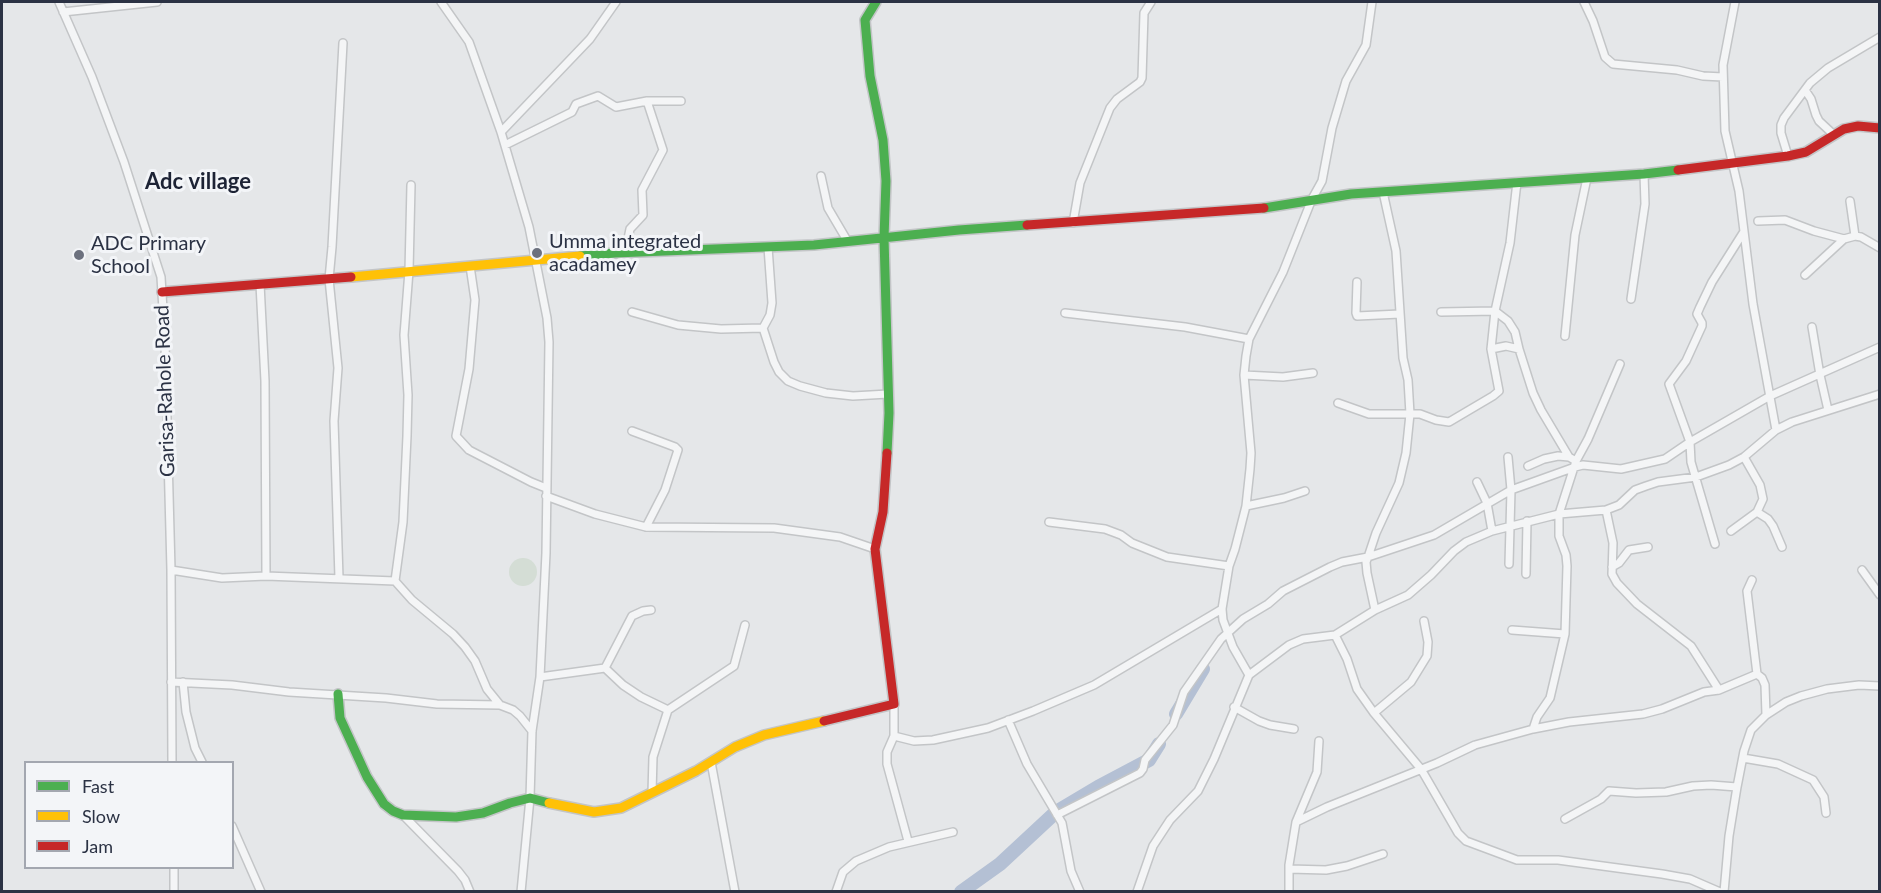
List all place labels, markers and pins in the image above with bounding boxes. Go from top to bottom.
place label: Umma integrated acadamey [549,230,701,277]
place label: ADC Primary School [91,232,206,279]
marker: Umma integrated acadamey [530,246,544,260]
marker: ADC Primary School [72,248,86,262]

